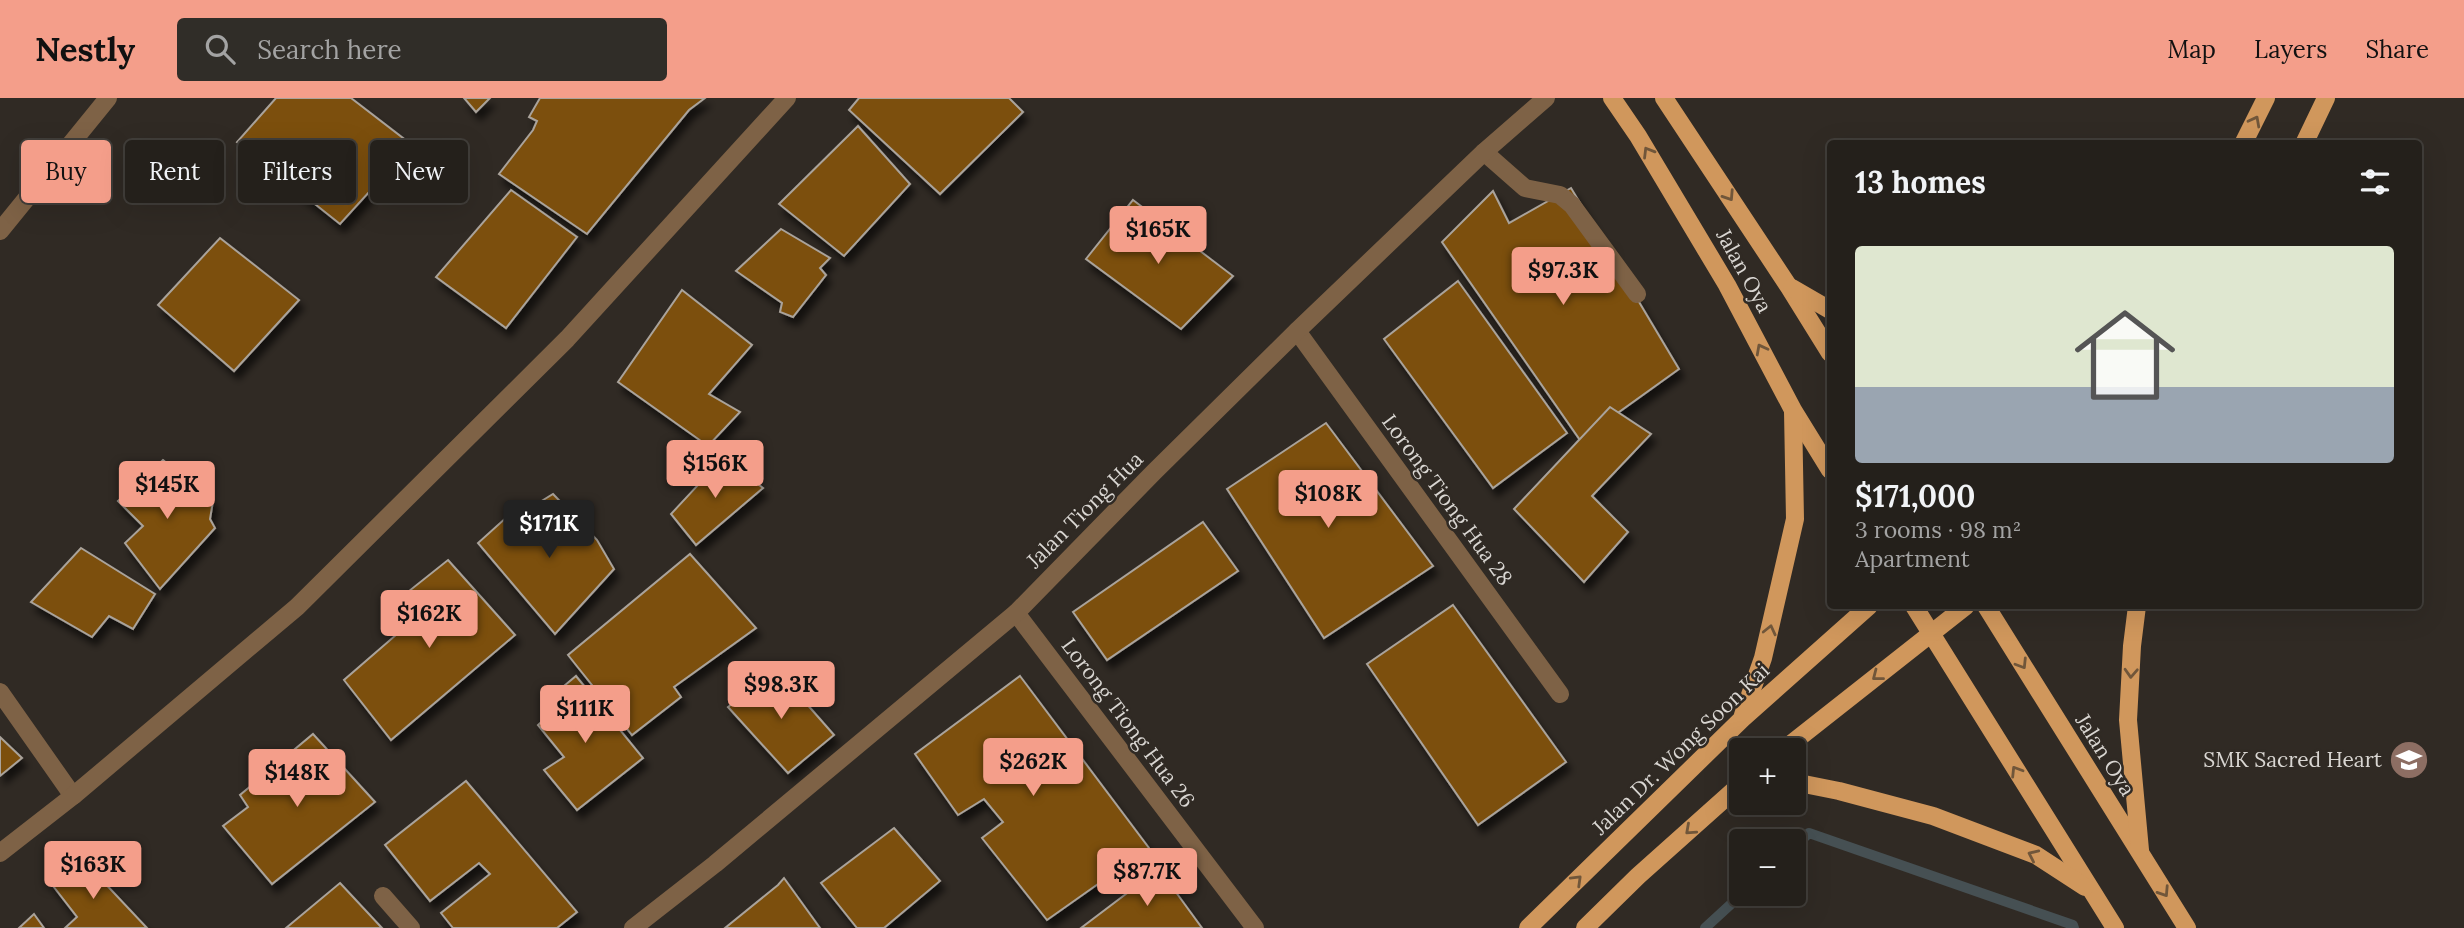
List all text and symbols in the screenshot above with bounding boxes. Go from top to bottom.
search box [177,18,667,81]
text: Nestly [35,28,135,70]
icon: search [201,30,239,68]
text: Search here [257,33,402,66]
text: Map [2167,34,2216,65]
text: Layers [2254,34,2327,65]
text: Share [2365,34,2429,65]
one-way arrow [2246,116,2260,128]
chip: Buy [21,140,111,203]
chip: Rent [125,140,224,203]
chip: Filters [238,140,356,203]
chip: New [370,140,468,203]
one-way arrow [1643,147,1656,160]
text: 13 homes [1855,163,1986,201]
icon: filters [2356,163,2394,201]
one-way arrow [1721,188,1734,201]
pin: $165K [1109,206,1207,266]
text: $165K [1126,214,1190,243]
street label: Jalan Oya [1710,223,1779,318]
pin: $97.3K [1506,248,1620,307]
text: $97.3K [1528,255,1598,284]
icon: home [2062,292,2188,418]
one-way arrow [1756,344,1769,356]
street label: Lorong Tiong Hua 28 [1376,409,1519,591]
pin: $156K [666,440,764,500]
street label: Jalan Tiong Hua [1020,446,1149,574]
text: $156K [683,448,747,477]
pin: $145K [118,462,216,521]
text: $145K [135,469,199,498]
pin: $108K [1279,470,1377,530]
text: $171,000 [1855,477,1975,515]
text: $108K [1294,478,1362,507]
pin: $171K [500,500,598,560]
text: $171K [519,508,579,537]
text: 3 rooms · 98 m² [1855,515,2021,544]
text: Apartment [1855,544,1970,573]
pin: $162K [380,590,478,650]
text: $162K [397,598,461,627]
one-way arrow [1761,624,1776,636]
street label: Lorong Tiong Hua 26 [1056,633,1201,813]
one-way arrow [2014,656,2027,669]
street label: Jalan Dr. Wong Soon Kai [1586,657,1775,841]
pin: $98.3K [724,662,838,721]
one-way arrow [1873,667,1885,680]
one-way arrow [2123,668,2138,679]
text: $98.3K [744,669,818,698]
pin: $111K [536,686,634,745]
text: $111K [556,693,614,722]
street label: Jalan Oya [2069,708,2141,801]
pin: $262K [984,738,1082,798]
map controls [1729,738,1806,906]
button: + [1729,738,1806,815]
school or university icon: SMK Sacred Heart [2388,739,2430,781]
text: $262K [999,746,1067,775]
place label: SMK Sacred Heart [2203,746,2383,773]
pin: $148K [248,750,346,809]
text: $148K [265,757,329,786]
one-way arrow [2011,765,2024,778]
one-way arrow [1685,821,1698,834]
button: − [1729,829,1806,906]
pin: $163K [44,842,142,901]
pin: $87.7K [1090,848,1204,908]
text: $163K [60,849,126,878]
one-way arrow [2028,849,2040,863]
text: $87.7K [1113,856,1181,885]
one-way arrow [1568,876,1581,889]
one-way arrow [2156,884,2168,897]

